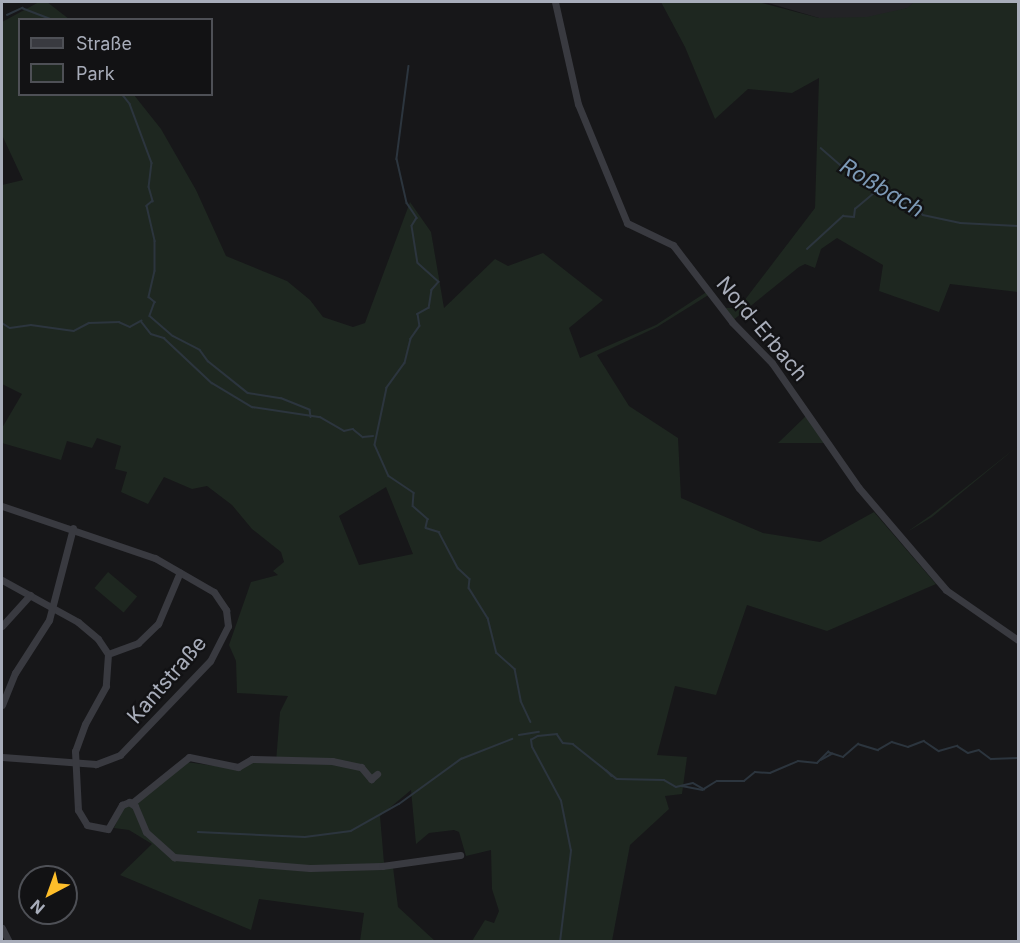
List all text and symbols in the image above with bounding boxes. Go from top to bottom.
legend [18,18,213,96]
text: Straße [76,33,132,54]
text: Park [76,63,115,84]
water label: Roßbach [835,153,929,223]
street label: Nord-Erbach [711,272,813,386]
street label: Kantstraße [122,631,212,729]
north arrow [18,865,78,925]
text: N [26,896,49,919]

